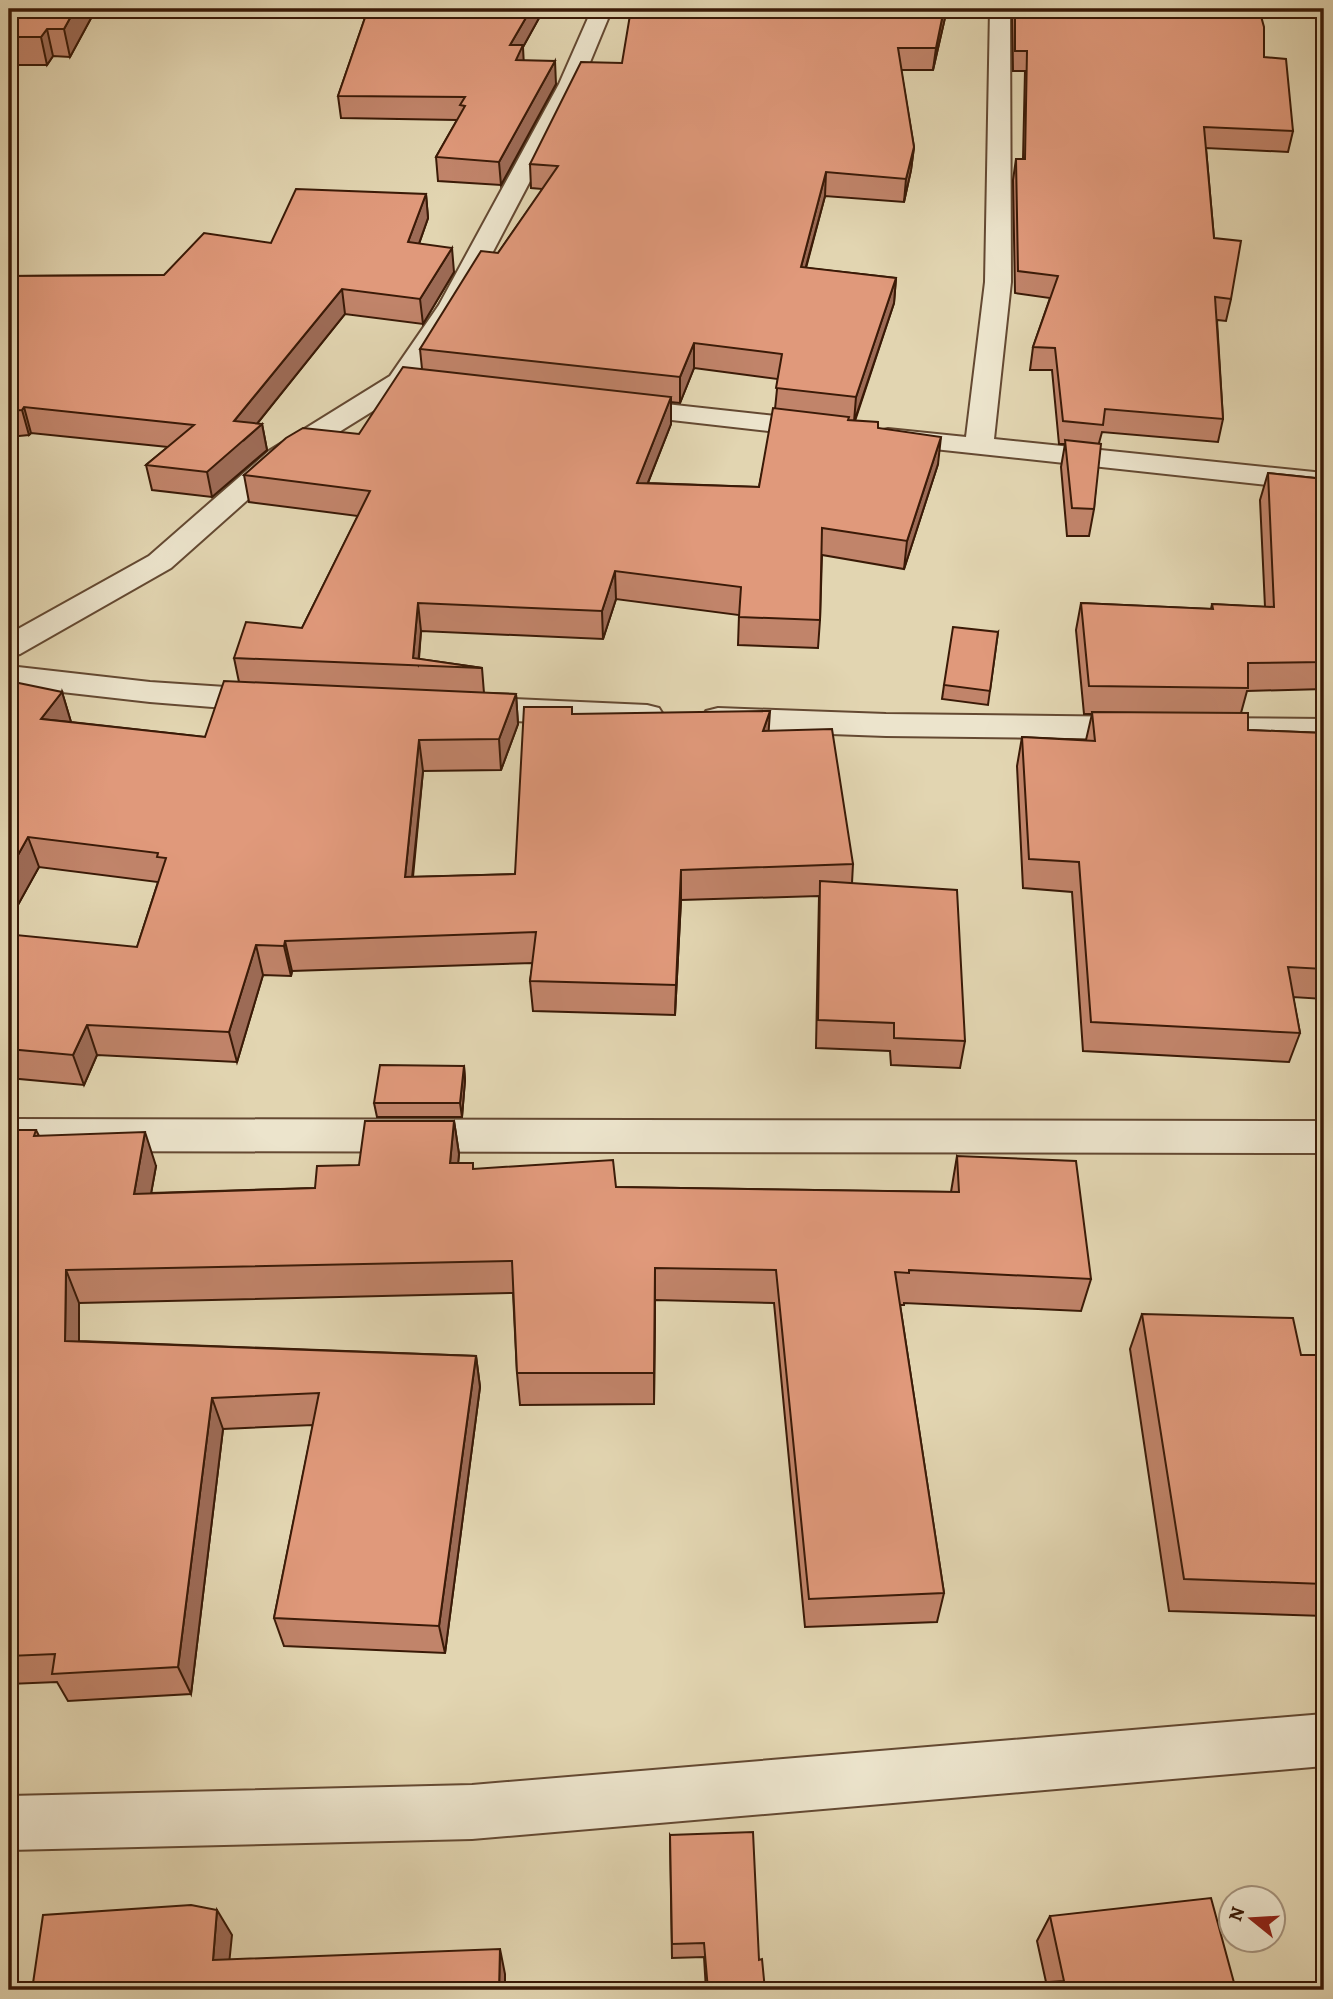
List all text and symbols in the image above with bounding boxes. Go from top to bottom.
north arrow [1218,1884,1288,1954]
text: N [1222,1903,1251,1925]

